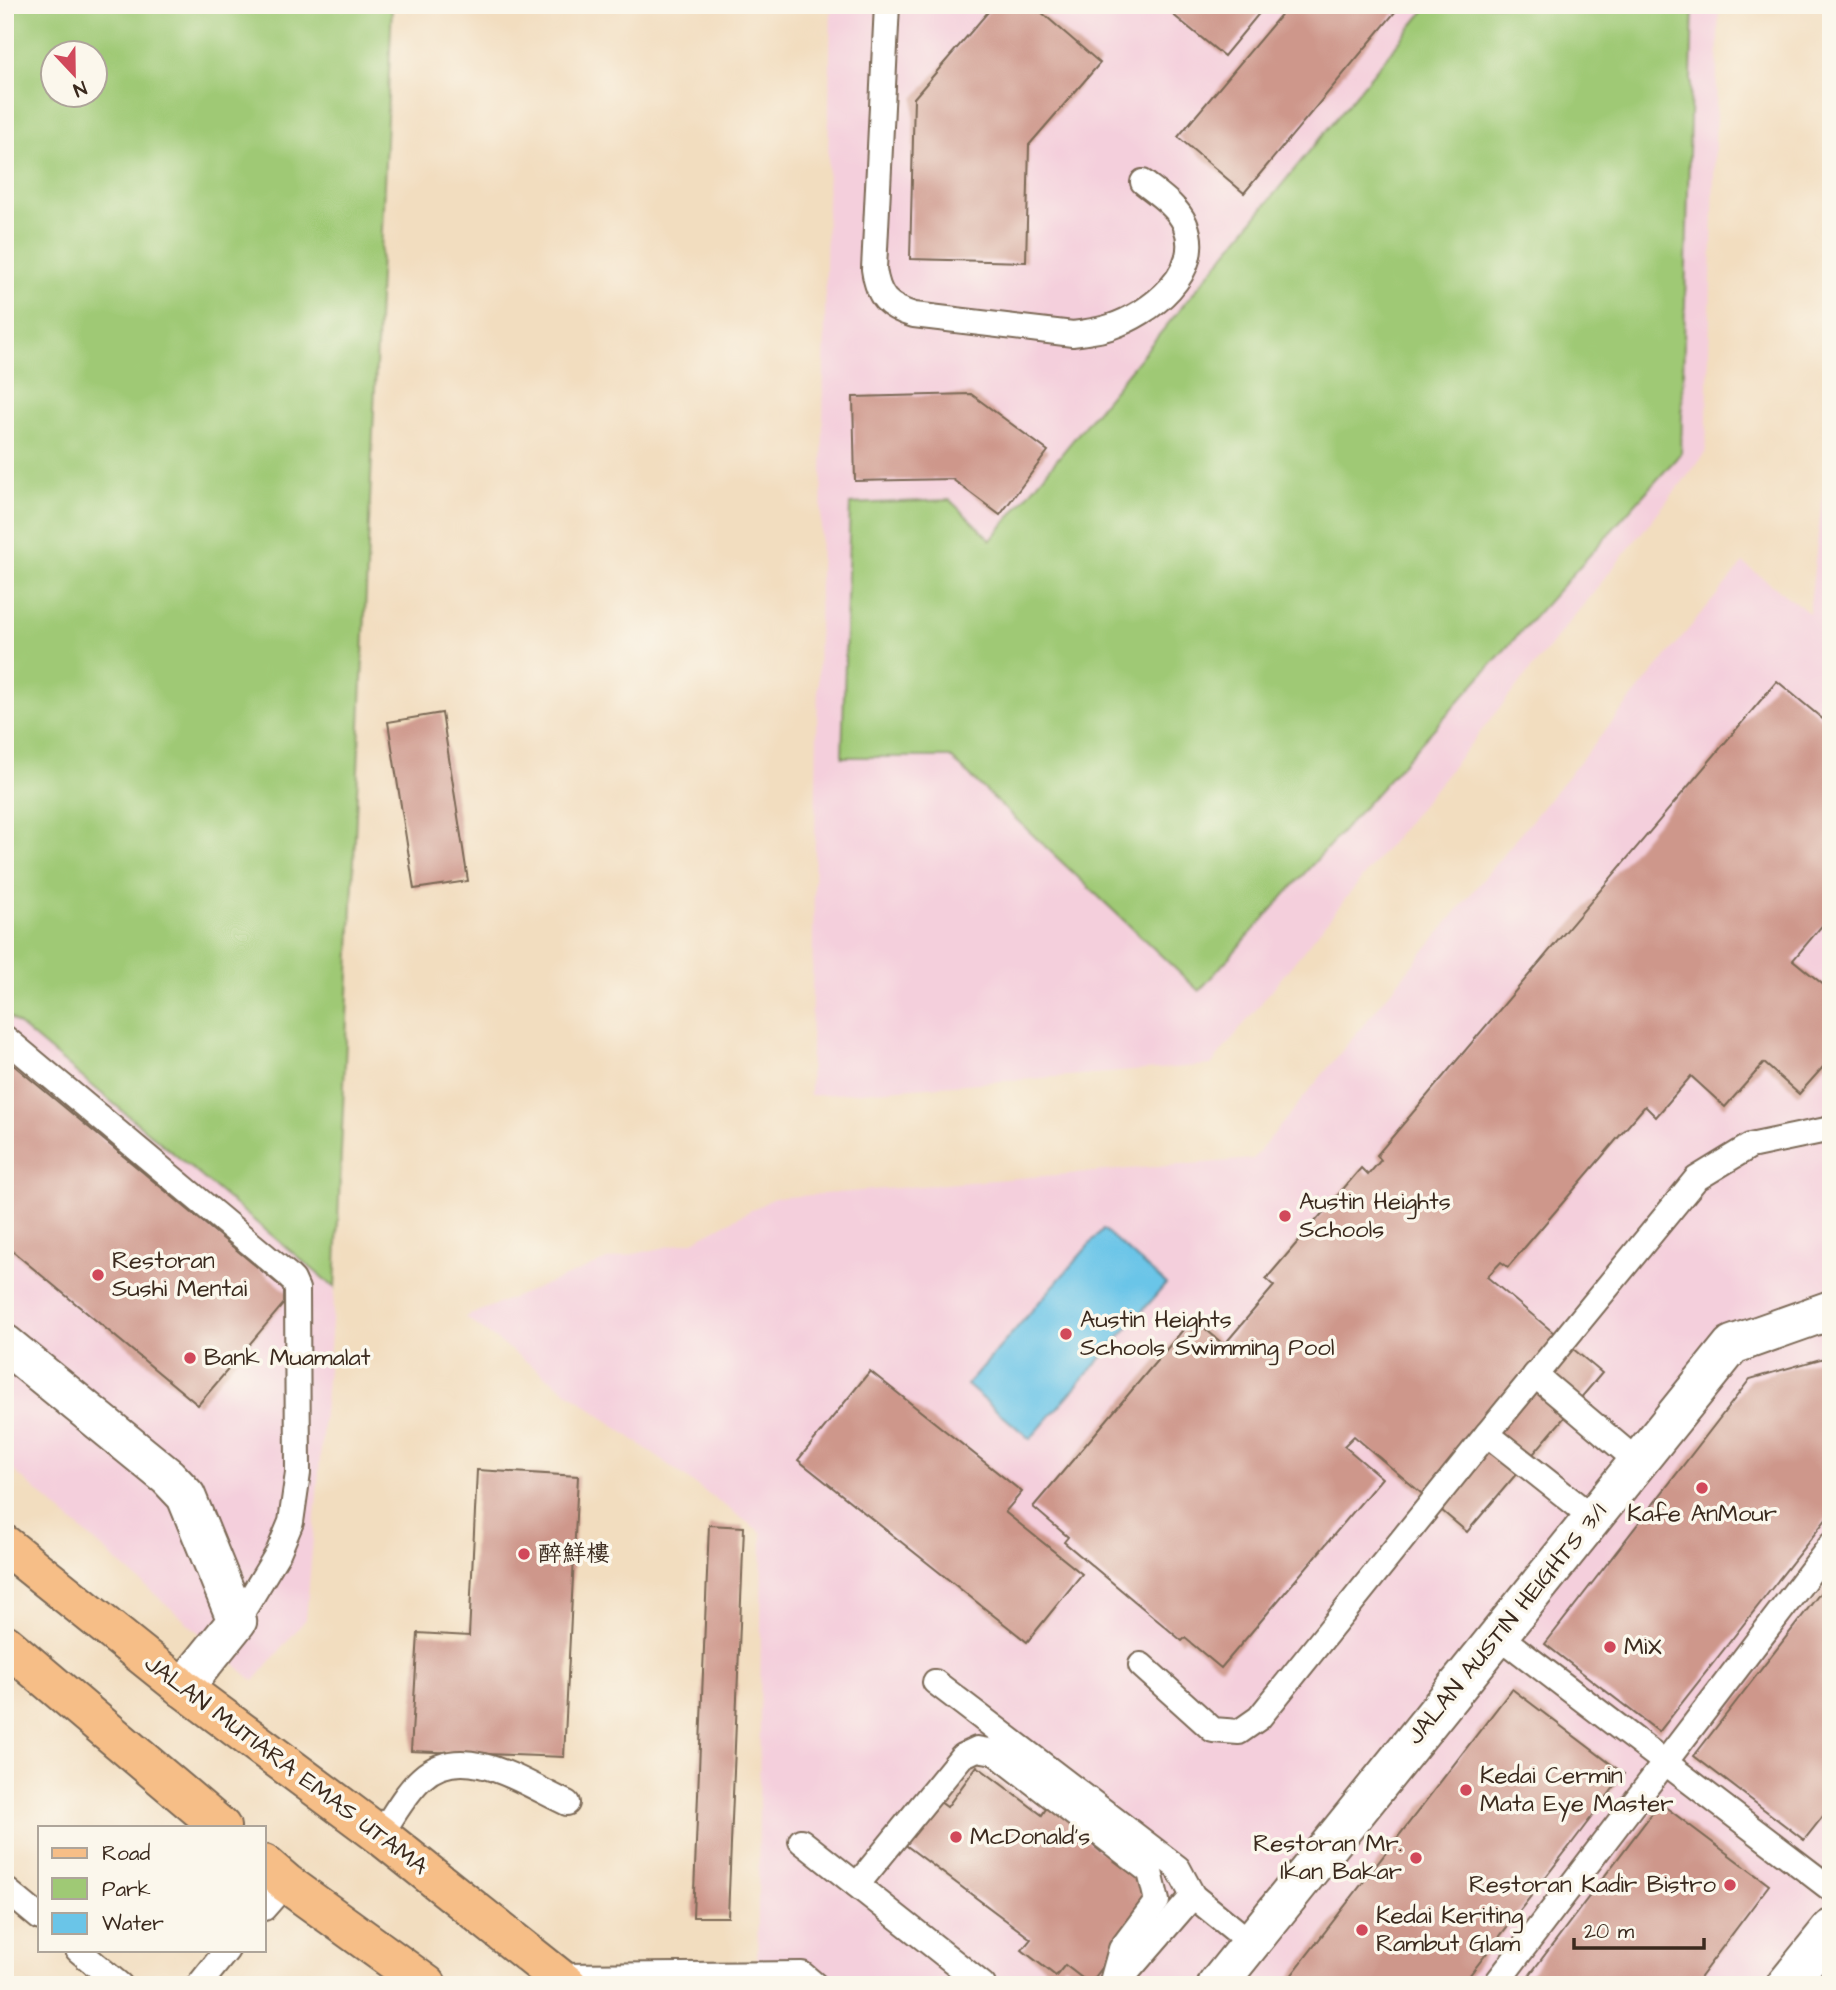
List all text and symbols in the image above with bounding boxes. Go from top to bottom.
north arrow [38,38,108,108]
text: N [69,74,90,103]
place label: Austin Heights Schools [1299,1185,1451,1247]
marker: Austin Heights Schools [1277,1208,1293,1224]
place label: Restoran Sushi Mentai [112,1244,248,1306]
marker: Restoran Sushi Mentai [90,1267,106,1283]
place label: Austin Heights Schools Swimming Pool [1080,1303,1334,1366]
marker: Austin Heights Schools Swimming Pool [1058,1326,1074,1342]
place label: Bank Muamalat [204,1341,371,1375]
marker: Bank Muamalat [182,1350,198,1366]
marker: Kafe AnMour [1694,1480,1710,1496]
street label: JALAN AUSTIN HEIGHTS 3/1 [1399,1496,1615,1752]
place label: Kafe AnMour [1627,1497,1777,1531]
place label: 醉鮮樓 [538,1537,610,1571]
marker: 醉鮮樓 [516,1546,532,1562]
place label: MiX [1624,1630,1662,1664]
marker: MiX [1602,1639,1618,1655]
street label: JALAN MUTIARA EMAS UTAMA [137,1647,435,1883]
place label: Kedai Cermin Mata Eye Master [1480,1759,1674,1822]
marker: Kedai Cermin Mata Eye Master [1458,1782,1474,1798]
place label: McDonald's [970,1820,1090,1854]
legend [38,1826,266,1952]
place label: Restoran Mr. Ikan Bakar [1253,1827,1402,1889]
marker: McDonald's [948,1829,964,1845]
text: Road [102,1839,150,1868]
marker: Restoran Mr. Ikan Bakar [1408,1850,1424,1866]
place label: Restoran Kadir Bistro [1469,1868,1717,1902]
text: Park [102,1875,151,1904]
marker: Restoran Kadir Bistro [1722,1877,1738,1893]
place label: Kedai Keriting Rambut Glam [1376,1899,1523,1961]
scale bar [1574,1906,1703,1950]
text: Water [102,1909,164,1938]
text: 20 m [1584,1917,1635,1946]
marker: Kedai Keriting Rambut Glam [1354,1922,1370,1938]

